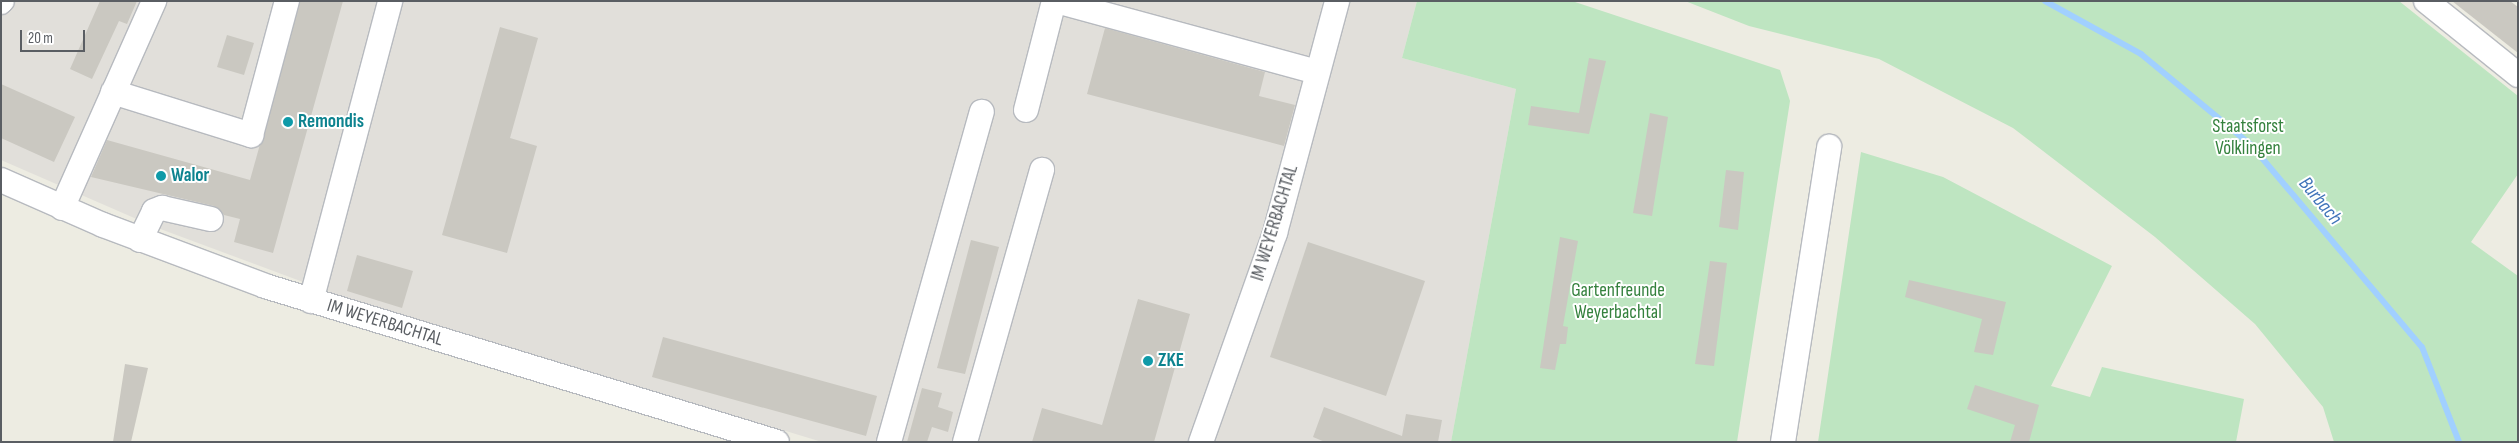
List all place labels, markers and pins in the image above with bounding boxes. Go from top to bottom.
place label: Remondis [298,111,364,133]
marker: Remondis [282,116,294,128]
place label: Walor [171,165,209,187]
marker: Walor [155,170,167,182]
place label: ZKE [1158,350,1184,372]
marker: ZKE [1142,355,1154,367]

